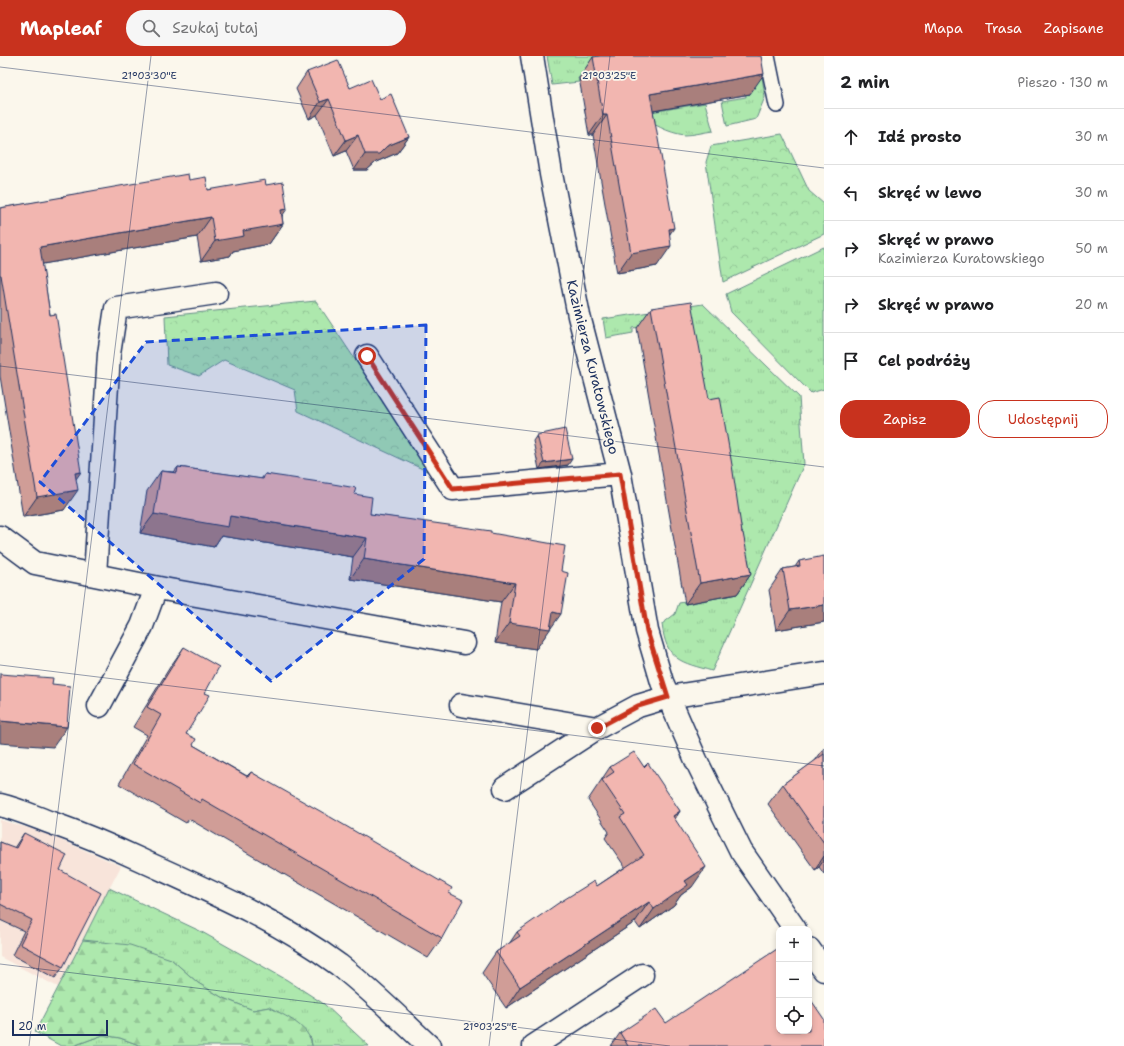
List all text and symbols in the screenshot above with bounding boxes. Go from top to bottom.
search box [126,10,406,46]
text: Mapleaf [20,16,102,41]
icon: search [140,17,162,39]
text: Szukaj tutaj [172,18,258,38]
text: Mapa [924,19,963,37]
text: Trasa [985,19,1022,37]
text: Zapisane [1044,19,1104,37]
text: 21°03'30"E [121,69,177,82]
text: 21°03'25"E [582,69,636,82]
text: 2 min [840,71,890,93]
text: Pieszo · 130 m [1018,74,1108,91]
icon: ahead [840,126,862,148]
text: Idź prosto [878,127,962,147]
text: 30 m [1074,128,1108,145]
icon: left [840,182,862,204]
text: Skręć w lewo [878,183,982,203]
text: 30 m [1074,184,1108,201]
text: Skręć w prawo [878,230,994,250]
icon: right [840,238,862,260]
text: 50 m [1075,240,1108,257]
text: Kazimierza Kuratowskiego [878,250,1045,267]
street label: Kazimierza Kuratowskiego [563,278,623,456]
icon: right [840,294,862,316]
text: Skręć w prawo [878,295,994,315]
text: 20 m [1075,296,1108,313]
route start [358,347,376,365]
icon: arrive [840,350,862,372]
text: Cel podróży [878,351,970,371]
button: Zapisz [840,400,970,438]
button: Udostępnij [978,400,1108,438]
route end [588,719,606,737]
map controls [776,926,812,1034]
button: + [776,926,812,962]
button: − [776,962,812,998]
button: locate [776,998,812,1034]
scale bar [12,1018,108,1037]
text: 20 m [18,1019,46,1034]
text: 21°03'25"E [463,1020,517,1033]

